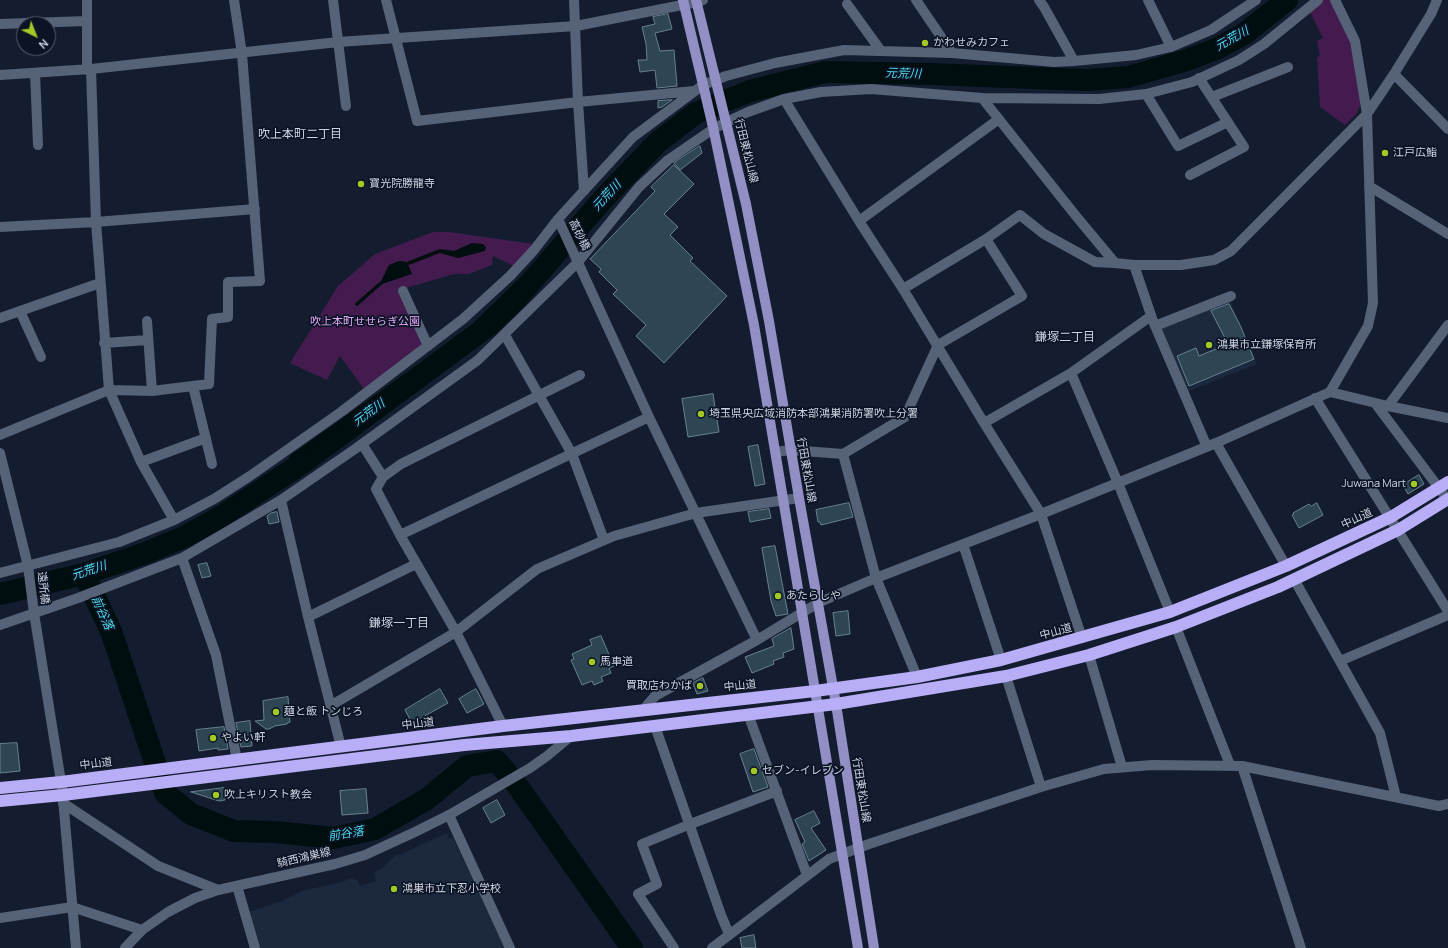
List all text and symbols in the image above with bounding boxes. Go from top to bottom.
north arrow [16,16,56,56]
water label: 元荒川 [1213,24,1251,54]
text: N [36,36,52,53]
place label: かわせみカフェ [933,36,1010,50]
marker: かわせみカフェ [920,38,930,48]
water label: 元荒川 [885,66,921,82]
street label: 行田東松山線 [732,117,760,185]
district label: 吹上本町二丁目 [258,128,342,142]
place label: 江戸広鮨 [1393,146,1437,160]
marker: 江戸広鮨 [1380,148,1390,158]
place label: 寶光院勝龍寺 [369,177,435,191]
water label: 元荒川 [589,178,625,214]
marker: 寶光院勝龍寺 [356,179,366,189]
street label: 高砂橋 [566,217,592,253]
park label: 吹上本町せせらぎ公園 [310,315,420,329]
district label: 鎌塚二丁目 [1035,331,1095,345]
place label: 鴻巣市立鎌塚保育所 [1217,338,1316,352]
marker: 鴻巣市立鎌塚保育所 [1204,340,1214,350]
water label: 元荒川 [350,397,388,429]
place label: 埼玉県央広域消防本部鴻巣消防署吹上分署 [709,407,918,421]
marker: 埼玉県央広域消防本部鴻巣消防署吹上分署 [696,409,706,419]
street label: 行田東松山線 [794,436,818,504]
place label: Juwana Mart [1342,477,1406,491]
marker: Juwana Mart [1409,479,1419,489]
street label: 中山道 [1339,506,1375,532]
water label: 元荒川 [70,559,108,583]
street label: 遠所橋 [34,571,52,605]
place label: あたらしや [786,589,841,603]
marker: あたらしや [773,591,783,601]
water label: 前谷落 [88,594,116,632]
district label: 鎌塚一丁目 [369,617,429,631]
street label: 中山道 [1038,621,1074,643]
place label: 馬車道 [600,655,633,669]
marker: 馬車道 [587,657,597,667]
street label: 中山道 [723,678,757,694]
place label: 買取店わかば [626,679,692,693]
marker: 買取店わかば [695,681,705,691]
place label: 麺と飯 トンじろ [284,705,363,719]
marker: 麺と飯 トンじろ [271,707,281,717]
street label: 中山道 [401,715,435,733]
place label: やよい軒 [221,731,265,745]
marker: やよい軒 [208,733,218,743]
street label: 中山道 [79,755,113,773]
street label: 行田東松山線 [849,756,873,824]
place label: セブン-イレブン [762,764,844,778]
marker: セブン-イレブン [749,766,759,776]
place label: 吹上キリスト教会 [224,788,312,802]
marker: 吹上キリスト教会 [211,790,221,800]
water label: 前谷落 [327,824,365,844]
street label: 騎西鴻巣線 [276,845,332,871]
place label: 鴻巣市立下忍小学校 [402,882,501,896]
marker: 鴻巣市立下忍小学校 [389,884,399,894]

